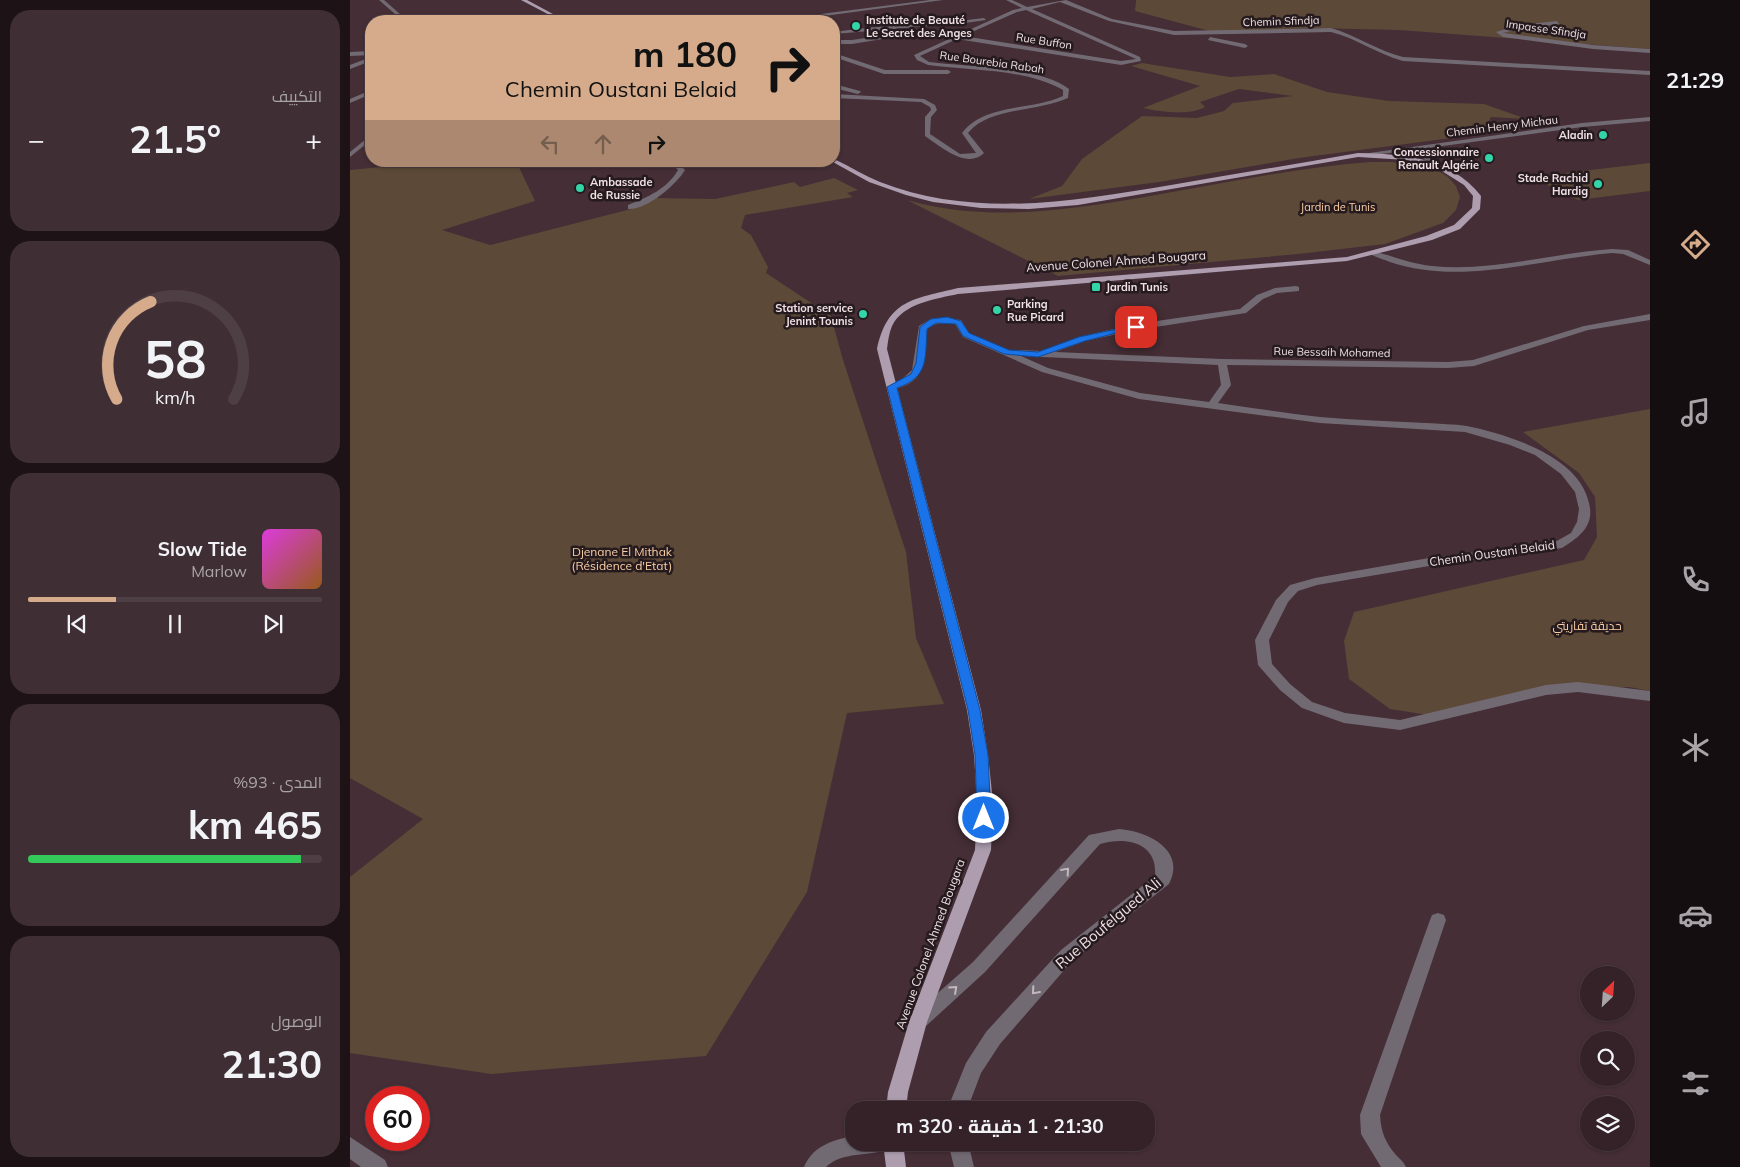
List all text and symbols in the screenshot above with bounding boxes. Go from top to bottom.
place label: Institute de Beauté Le Secret des Anges [866,13,972,40]
street label: Chemin Sfindja [1242,13,1320,29]
street label: Impasse Sfindja [1505,16,1587,42]
marker: Institute de Beauté Le Secret des Anges [850,20,862,32]
street label: Rue Buffon [1015,30,1073,52]
text: 180 m [633,32,737,76]
icon: right [755,35,820,100]
street label: Rue Bourebia Rabah [939,48,1045,76]
text: 21:29 [1666,66,1724,94]
text: Chemin Oustani Belaid [505,75,737,103]
text: التكييف [272,86,322,106]
street label: Chemin Henry Michau [1445,112,1559,140]
text: 21.5° [129,115,221,163]
text: − [28,122,45,157]
text: + [305,122,322,157]
place label: Aladin [1559,128,1593,142]
marker: Aladin [1597,129,1609,141]
icon: left [536,130,564,158]
icon: ahead [589,130,617,158]
icon: right [642,130,670,158]
place label: Concessionnaire Renault Algérie [1394,145,1479,172]
marker: Concessionnaire Renault Algérie [1483,152,1495,164]
place label: Stade Rachid Hardig [1518,171,1588,198]
place label: Ambassade de Russie [590,175,652,202]
marker: Stade Rachid Hardig [1592,178,1604,190]
marker: Ambassade de Russie [574,182,586,194]
park label: Jardin de Tunis [1301,200,1375,214]
icon: directions [1678,227,1713,262]
street label: Avenue Colonel Ahmed Bougara [1026,247,1206,275]
place label: Jardin Tunis [1106,280,1168,294]
marker: Jardin Tunis [1090,281,1102,293]
place label: Parking Rue Picard [1007,297,1064,324]
place label: Station service Jenint Tounis [775,301,853,328]
marker: Parking Rue Picard [991,304,1003,316]
pin [1115,306,1157,348]
marker: Station service Jenint Tounis [857,308,869,320]
icon: arrive [1122,313,1150,341]
text: 58 [144,326,206,391]
street label: Rue Bessaih Mohamed [1274,344,1390,360]
text: km/h [155,386,195,408]
icon: music [1678,395,1713,430]
text: Slow Tide [158,537,247,561]
street label: Chemin Oustani Belaid [1428,537,1556,569]
park label: Djenane El Mithak (Résidence d'Etat) [572,544,673,573]
text: Marlow [191,561,247,581]
icon: phone [1678,562,1713,597]
icon: previous [63,610,91,638]
icon: pause [161,610,189,638]
icon: next [259,610,287,638]
park label: حديقة تفاريتي [1552,618,1622,636]
icon: climate [1678,730,1713,765]
text: المدى · 93% [233,772,322,792]
position arrow [957,791,1009,843]
text: 465 km [188,801,322,849]
street label: Avenue Colonel Ahmed Bougara [892,857,968,1031]
one-way arrow [1060,868,1068,877]
street label: Rue Boufelgued Ali [1051,873,1165,973]
icon: car [1678,898,1713,933]
north arrow [1580,966,1635,1021]
map controls [1580,966,1635,1151]
one-way arrow [949,986,958,995]
one-way arrow [1031,986,1040,995]
text: الوصول [271,1011,322,1031]
button: search [1580,1031,1635,1086]
text: 21:30 [221,1040,322,1088]
icon: filters [1678,1066,1713,1101]
speed limit sign: 60 [365,1086,430,1151]
button: layers [1580,1096,1635,1151]
text: 21:30 · 1 دقيقة · 320 m [896,1114,1104,1138]

